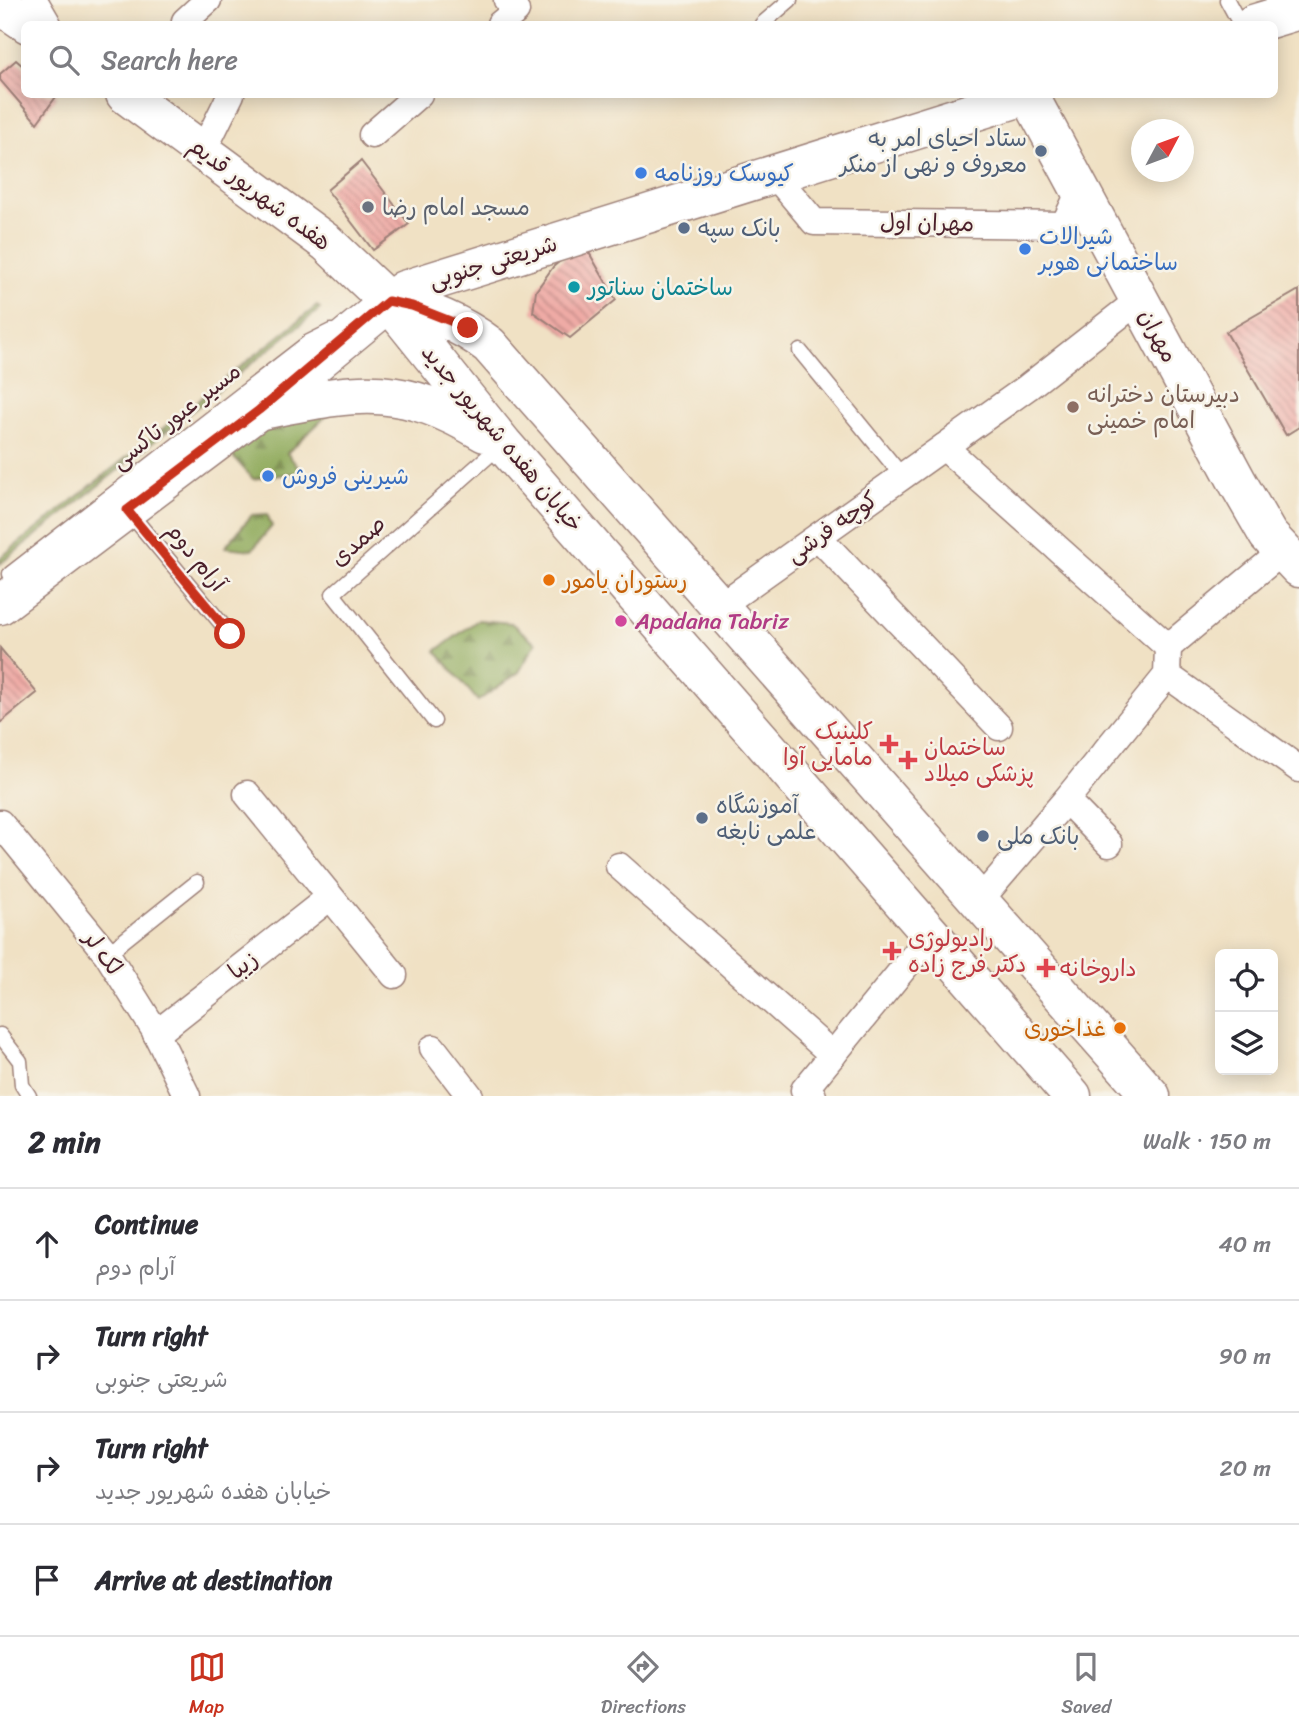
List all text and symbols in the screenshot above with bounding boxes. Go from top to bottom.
search box [21,21,1278,98]
text: Search here [101,37,238,83]
icon: search [45,41,83,79]
place label: ستاد احیای امر به معروف و نهی از منکر [838,118,1027,185]
north arrow [1131,119,1194,182]
street label: هفده شهریور قدیم [179,126,341,262]
marker: ستاد احیای امر به معروف و نهی از منکر [1033,143,1049,159]
place label: کیوسک روزنامه [655,153,794,194]
marker: کیوسک روزنامه [633,165,649,181]
place label: مسجد امام رضا [382,187,530,228]
marker: مسجد امام رضا [360,199,376,215]
street label: مهران اول [879,202,975,244]
place label: بانک سپه [698,208,781,249]
place label: شیرالات ساختمانی هوبر [1037,216,1178,283]
marker: بانک سپه [676,220,692,236]
street label: شریعتی جنوبی [424,223,562,301]
marker: شیرالات ساختمانی هوبر [1017,241,1033,257]
place label: ساختمان سناتور [586,267,733,308]
marker: ساختمان سناتور [566,279,582,295]
street label: مهران [1127,301,1189,371]
route end [452,312,483,343]
street label: خیابان هفده شهریور جدید [410,334,594,542]
street label: مسیر عبور تاکسی [102,352,250,480]
place label: دبیرستان دخترانه امام خمینی [1087,374,1240,441]
marker: دبیرستان دخترانه امام خمینی [1065,399,1081,415]
place label: شیرینی فروش [282,456,409,497]
marker: شیرینی فروش [260,468,276,484]
street label: کوچه فرشی [777,480,887,574]
street label: صمدی [320,505,396,577]
street label: آرام دوم [155,513,238,602]
place label: رستوران یامور [561,560,688,601]
marker: رستوران یامور [541,572,557,588]
place label: Apadana Tabriz [634,601,789,642]
marker: Apadana Tabriz [613,613,629,629]
route start [214,618,245,649]
place label: کلینیک مامایی آوا [783,711,873,778]
place label: ساختمان پزشکی میلاد [924,727,1034,794]
marker: کلینیک مامایی آوا [879,734,899,754]
marker: ساختمان پزشکی میلاد [898,750,918,770]
place label: آموزشگاه علمی نابغه [716,785,817,852]
marker: آموزشگاه علمی نابغه [694,810,710,826]
place label: بانک ملی [997,816,1079,857]
marker: بانک ملی [975,828,991,844]
place label: رادیولوژی دکتر فرج زاده [908,918,1026,985]
street label: لک لر [71,920,134,984]
street label: زیبا [219,940,267,990]
marker: رادیولوژی دکتر فرج زاده [882,941,902,961]
place label: داروخانه [1060,948,1137,989]
map controls [1215,949,1278,1075]
button: locate [1215,949,1278,1012]
marker: داروخانه [1038,960,1054,976]
place label: غذاخوری [1024,1008,1106,1049]
button: layers [1215,1012,1278,1075]
marker: غذاخوری [1112,1020,1128,1036]
text: 2 min [28,1115,101,1169]
text: Walk · 150 m [1143,1121,1271,1162]
text: Continue [95,1201,198,1247]
text: 40 m [1218,1224,1271,1265]
icon: ahead [28,1225,66,1263]
text: آرام دوم [95,1247,175,1288]
text: Turn right [95,1313,208,1359]
text: 90 m [1219,1336,1271,1377]
icon: right [28,1337,66,1375]
text: شریعتی جنوبی [95,1359,228,1400]
text: Turn right [95,1425,208,1471]
text: 20 m [1220,1448,1271,1489]
icon: right [28,1449,66,1487]
text: خیابان هفده شهریور جدید [95,1471,332,1512]
text: Arrive at destination [95,1557,332,1603]
icon: arrive [28,1561,66,1599]
tab: Map [188,1648,226,1723]
tab: Directions [601,1648,686,1723]
tab: Saved [1061,1648,1111,1723]

